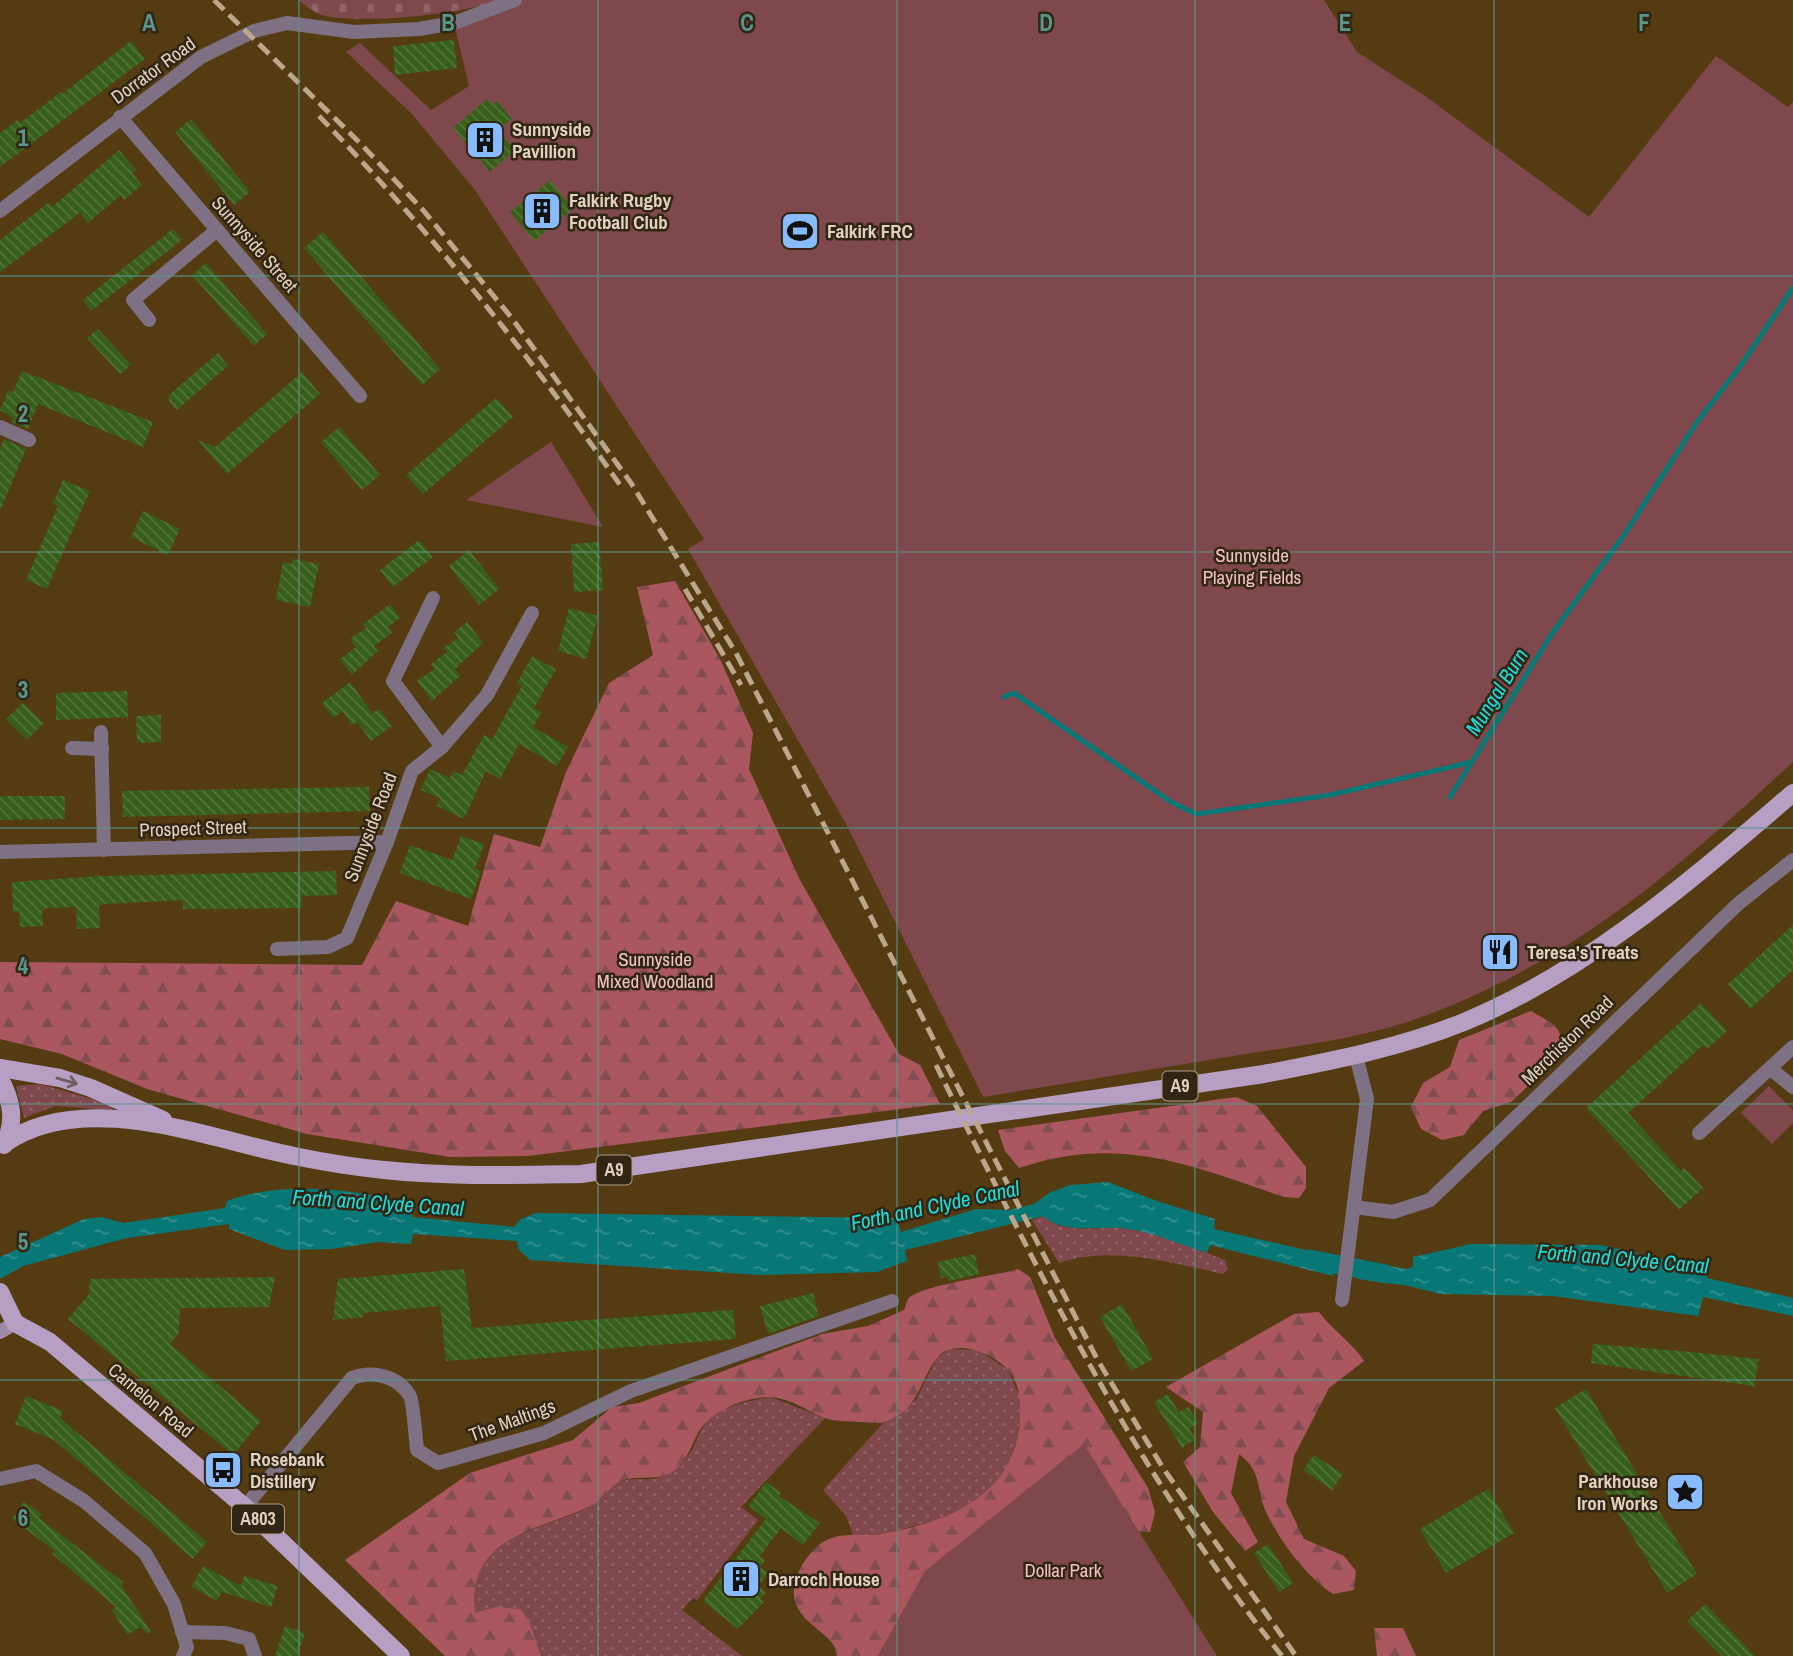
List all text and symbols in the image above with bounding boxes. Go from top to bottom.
text: A [142,7,156,38]
text: B [441,7,455,38]
text: C [740,7,754,38]
text: D [1039,7,1053,38]
text: E [1339,7,1351,38]
text: F [1638,7,1650,38]
street label: Dorrator Road [105,30,201,110]
place label: Sunnyside Pavillion [512,116,591,164]
building icon: Sunnyside Pavillion [464,119,506,161]
text: 1 [18,122,29,153]
place label: Falkirk Rugby Football Club [569,187,672,235]
street label: Sunnyside Street [206,190,304,298]
building icon: Falkirk Rugby Football Club [521,190,563,232]
sports icon: Falkirk FRC [779,210,821,252]
place label: Falkirk FRC [827,218,913,244]
text: 2 [18,398,28,429]
park label: Sunnyside Playing Fields [1203,542,1302,590]
water label: Mungal Burn [1458,643,1535,741]
text: 3 [18,674,28,705]
street label: Sunnyside Road [337,769,403,885]
street label: Prospect Street [139,813,248,843]
restaurant icon: Teresa's Treats [1479,931,1521,973]
place label: Teresa's Treats [1527,939,1639,965]
park label: Sunnyside Mixed Woodland [597,946,713,994]
text: 4 [18,950,29,981]
street label: Merchiston Road [1515,989,1619,1091]
road number: A9 [1162,1072,1198,1100]
one-way arrow [56,1075,78,1088]
road number: A9 [596,1156,632,1184]
water label: Forth and Clyde Canal [848,1173,1023,1238]
water label: Forth and Clyde Canal [291,1182,466,1223]
text: 5 [18,1226,28,1257]
water label: Forth and Clyde Canal [1536,1237,1711,1281]
street label: Camelon Road [103,1357,199,1443]
street label: The Maltings [465,1392,559,1448]
place label: Rosebank Distillery [250,1446,325,1494]
bus stop icon: Rosebank Distillery [202,1449,244,1491]
place label: Parkhouse Iron Works [1577,1468,1658,1516]
place icon: Parkhouse Iron Works [1664,1471,1706,1513]
text: 6 [18,1502,28,1533]
road number: A803 [232,1504,284,1534]
park label: Dollar Park [1024,1557,1102,1583]
building icon: Darroch House [720,1558,762,1600]
place label: Darroch House [768,1566,880,1592]

